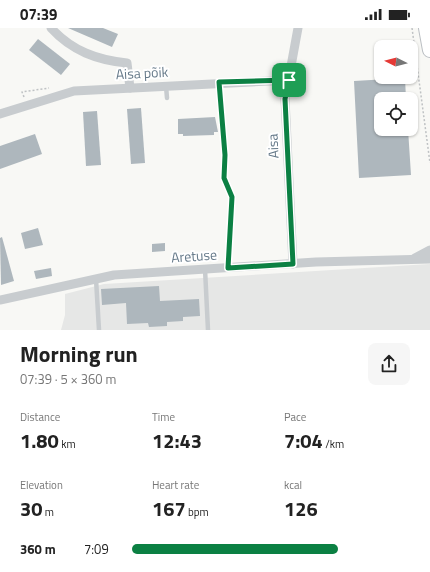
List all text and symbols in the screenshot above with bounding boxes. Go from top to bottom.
text: 07:39 [20,3,57,26]
north arrow [374,40,418,84]
map controls [374,40,418,136]
street label: Aisa põik [115,61,169,84]
pin [272,63,306,97]
icon: arrive [278,69,300,91]
button: locate [374,92,418,136]
street label: Aisa [262,133,283,159]
street label: Aretuse [170,243,218,268]
text: Morning run [20,337,138,371]
button: share [368,343,410,385]
text: 07:39 · 5 × 360 m [20,369,116,389]
text: Distance [20,409,60,425]
text: Time [152,409,175,425]
text: Pace [284,409,306,425]
text: 1.80 [20,425,59,456]
text: 12:43 [152,425,202,456]
text: 7:04 [284,425,323,456]
text: km [59,436,76,452]
text: /km [323,436,344,452]
text: Elevation [20,477,63,493]
text: Heart rate [152,477,199,493]
text: kcal [284,477,302,493]
text: 30 [20,493,42,524]
text: 167 [152,493,186,524]
text: 126 [284,493,318,524]
text: m [42,504,54,520]
text: bpm [186,504,209,520]
text: 360 m [20,539,56,559]
text: 7:09 [84,539,109,559]

